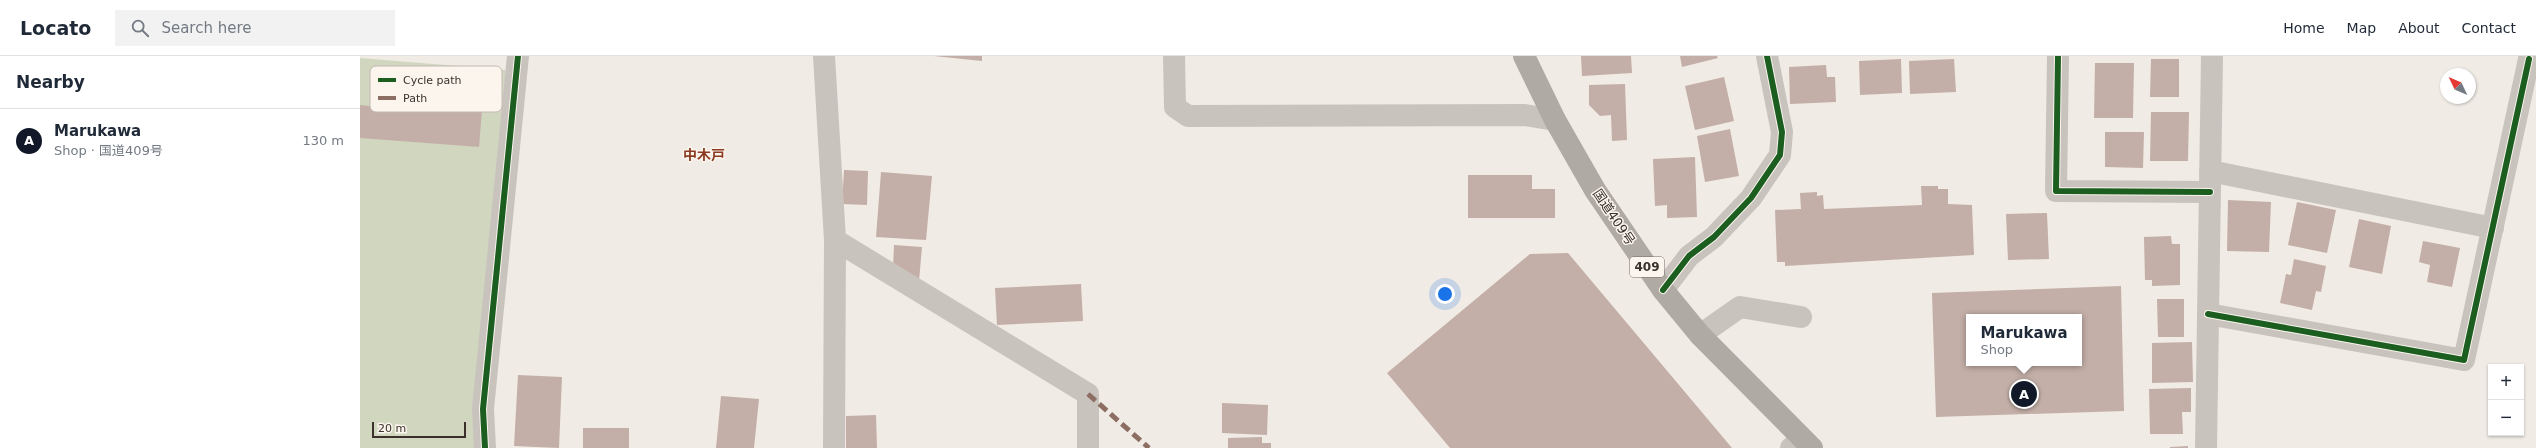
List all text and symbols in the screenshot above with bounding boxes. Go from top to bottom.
search box [115,10,395,46]
text: Locato [20,17,91,39]
icon: search [129,17,151,39]
text: Search here [161,19,252,37]
text: Home [2283,20,2325,36]
text: Map [2347,20,2376,36]
text: About [2398,20,2440,36]
text: Contact [2462,20,2516,36]
legend [370,66,502,112]
north arrow [2440,68,2476,104]
text: Nearby [16,72,85,92]
text: Cycle path [403,74,462,87]
text: Path [403,92,427,105]
text: Marukawa [54,122,141,140]
text: A [24,133,34,148]
text: 130 m [302,133,344,148]
text: Shop · 国道409号 [54,143,163,158]
district label: 中木戸 [683,147,725,163]
street label: 国道409号 [1590,186,1638,248]
road number: 409 [1630,257,1664,277]
your location [1435,284,1455,304]
popup [1966,314,2082,366]
text: Marukawa [1980,324,2068,342]
text: Shop [1980,342,2013,357]
map controls [2488,364,2524,436]
button: + [2488,364,2524,400]
pin: A [2011,379,2037,409]
button: − [2488,400,2524,436]
scale bar [372,420,466,439]
text: 20 m [378,422,406,435]

